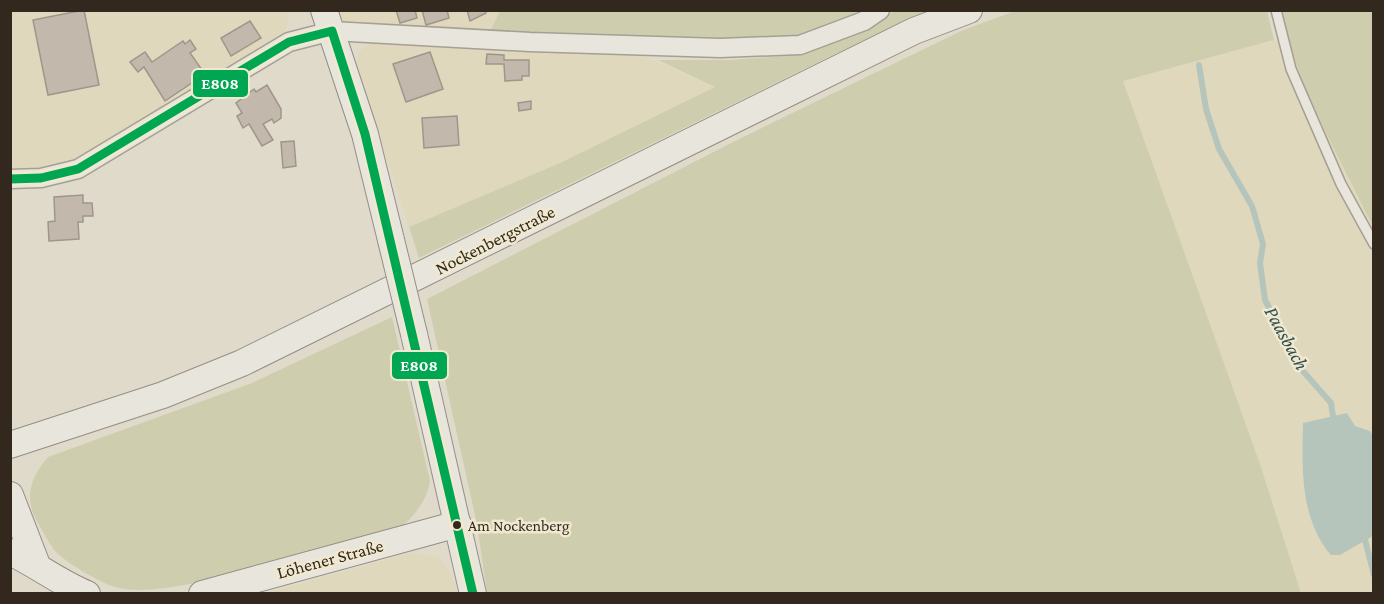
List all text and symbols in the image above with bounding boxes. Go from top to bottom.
line badge: E808 [192,69,249,98]
text: E808 [201,75,239,92]
street label: Nockenbergstraße [432,201,558,279]
water label: Paasbach [1261,302,1313,374]
line badge: E808 [391,351,448,380]
text: E808 [400,357,438,374]
place label: Am Nockenberg [468,517,570,535]
marker: Am Nockenberg [451,519,463,531]
street label: Löhener Straße [275,535,386,583]

